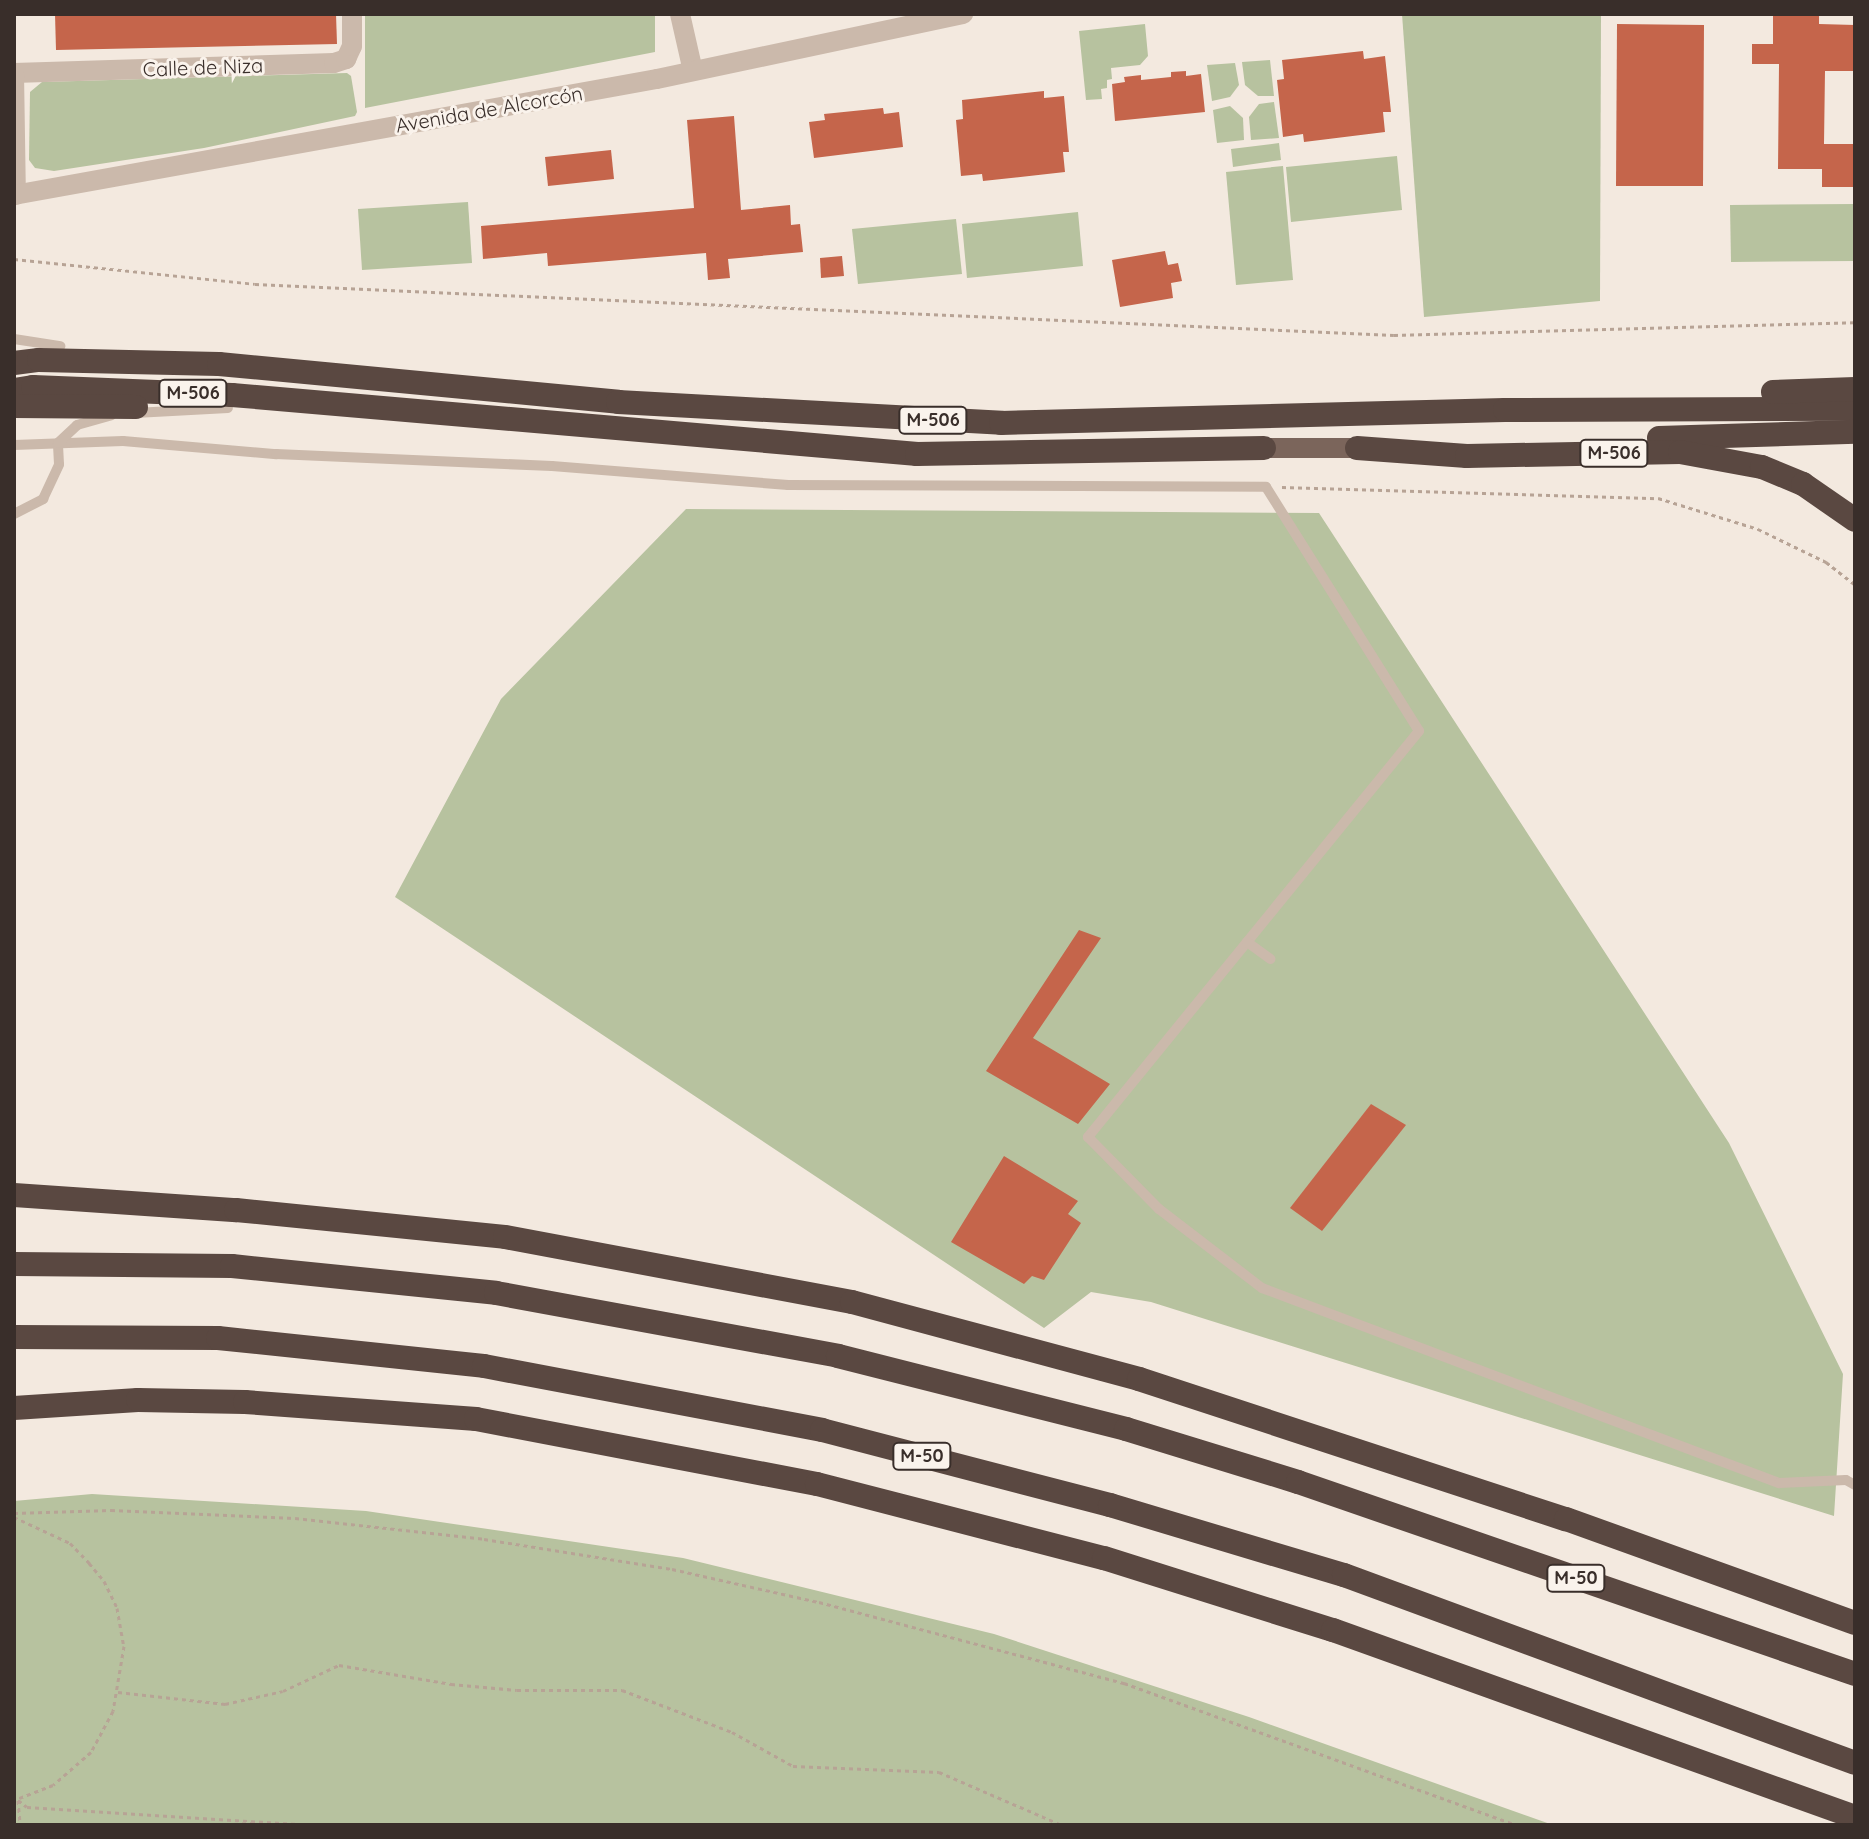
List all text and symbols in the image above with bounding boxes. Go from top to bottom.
street label: Calle de Niza [142,53,264,81]
street label: Avenida de Alcorcón [394,81,584,137]
road number: M-506 [157,379,229,407]
road number: M-506 [897,406,969,434]
road number: M-506 [1578,439,1650,467]
road number: M-50 [892,1442,952,1470]
road number: M-50 [1546,1564,1606,1592]

